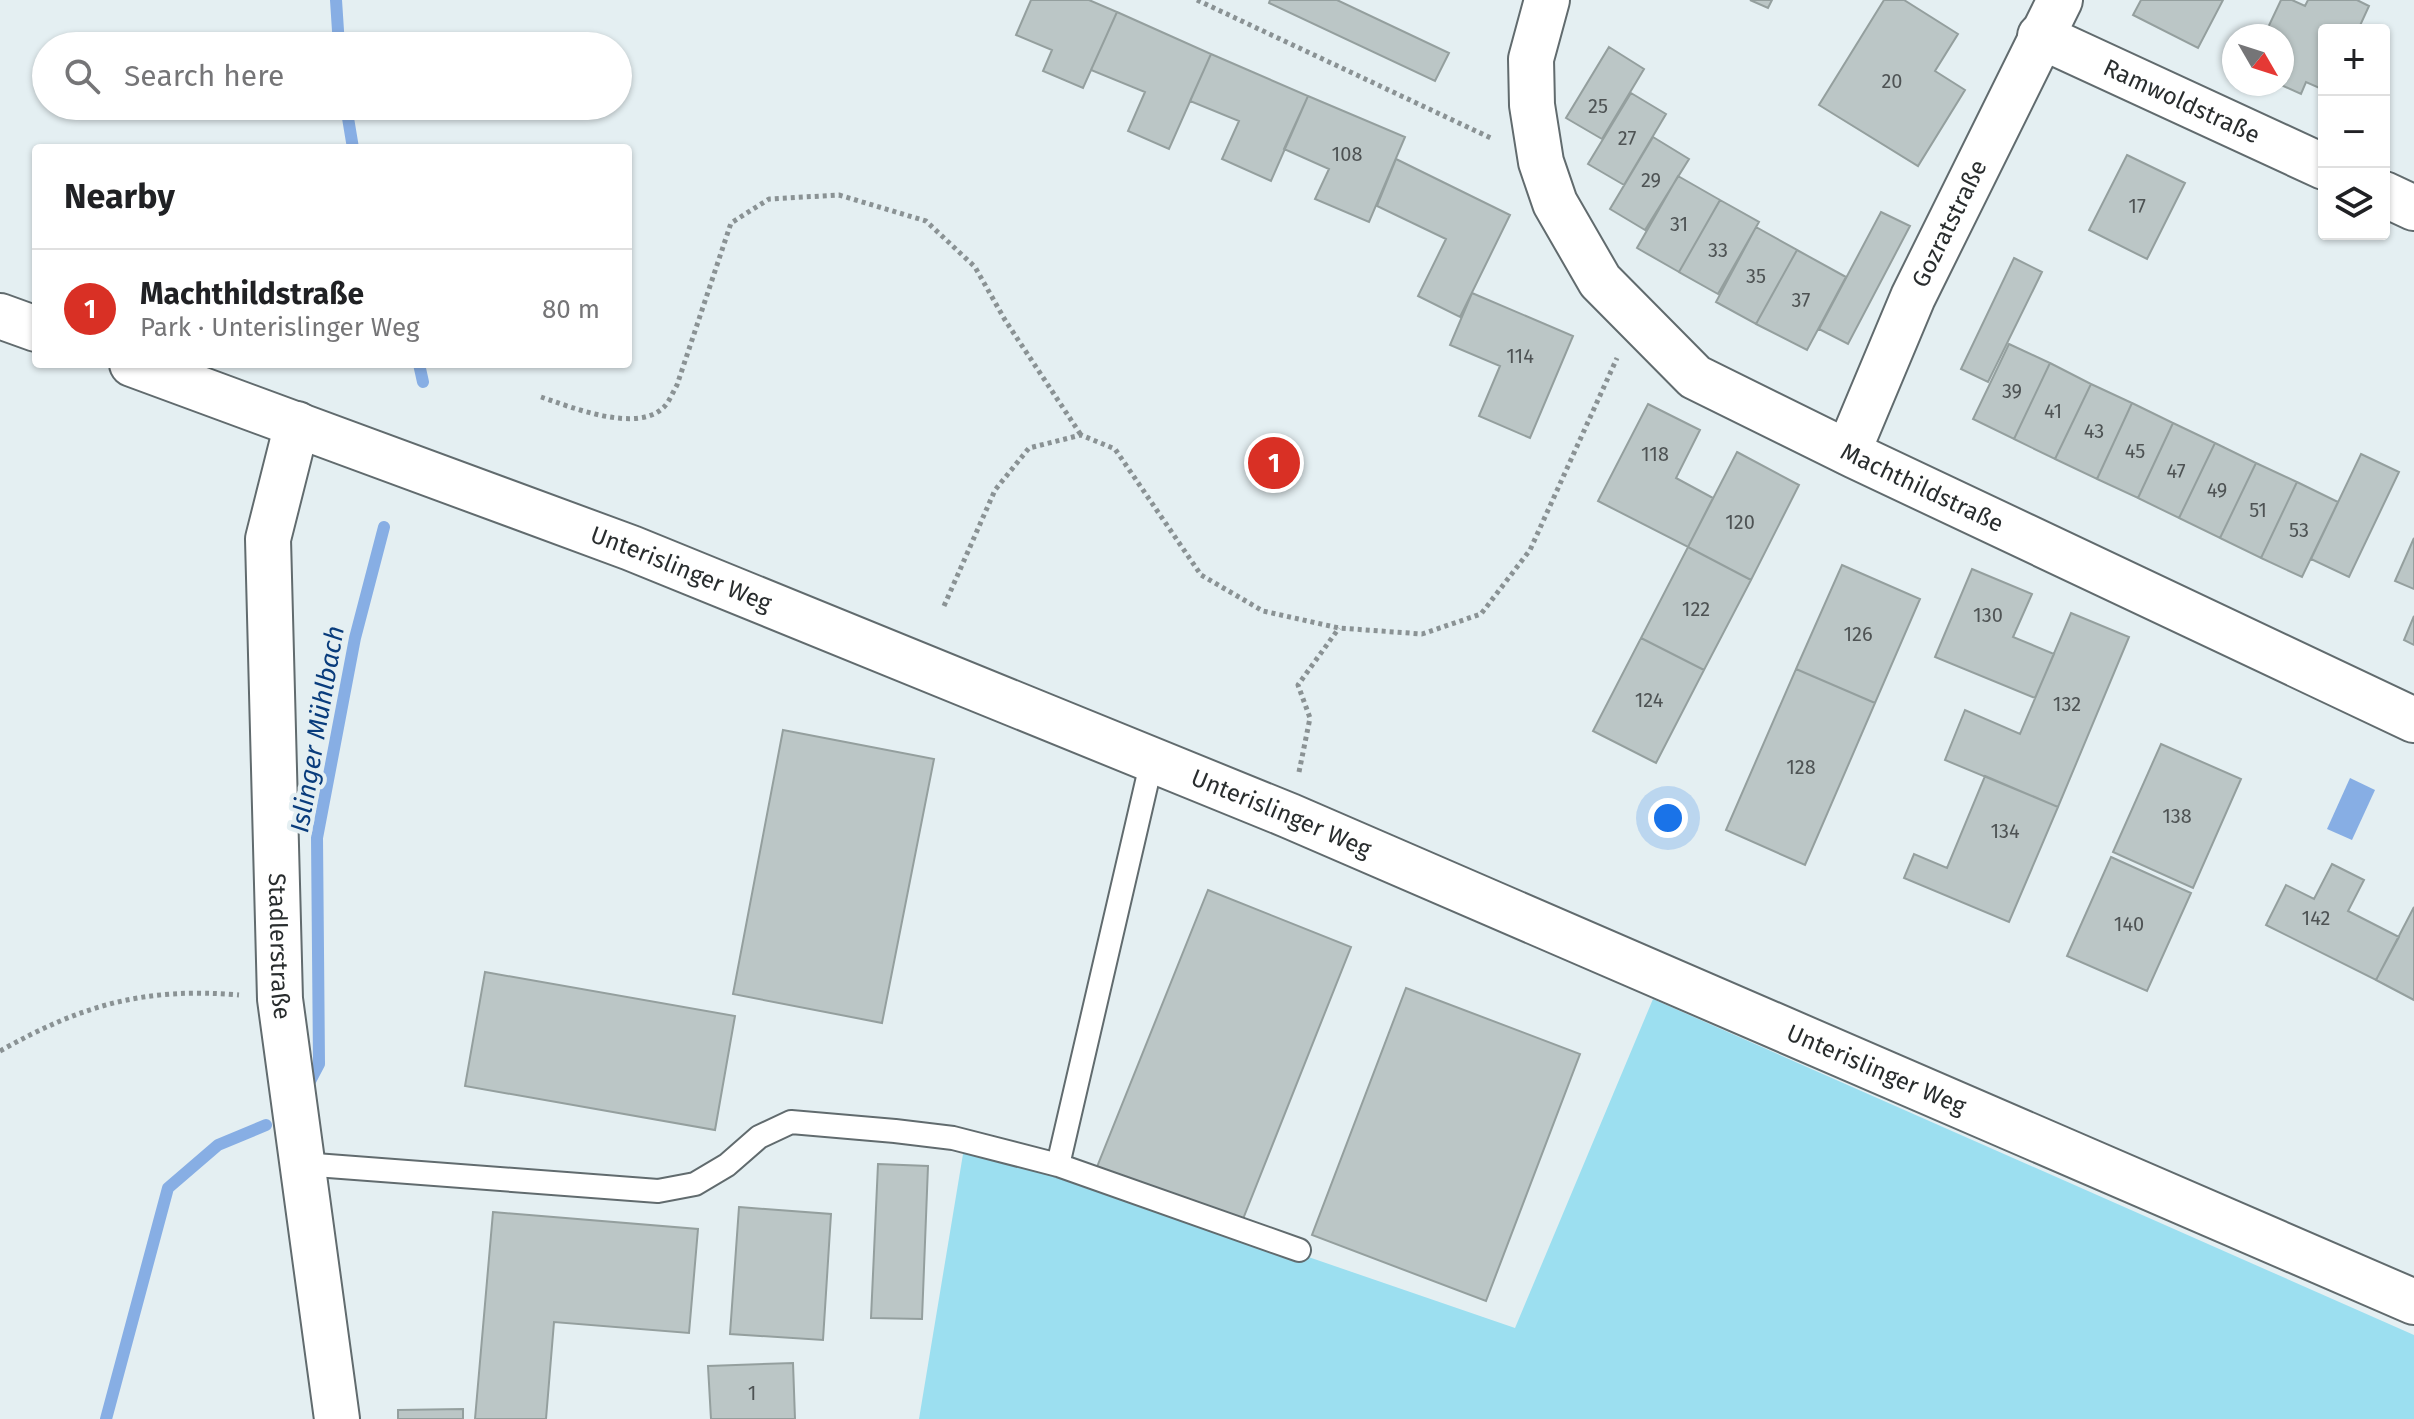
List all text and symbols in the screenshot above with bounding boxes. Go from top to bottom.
north arrow [2222,24,2294,96]
map controls [2318,24,2390,240]
button: + [2318,24,2390,96]
search box [32,32,632,120]
street label: Ramwoldstraße [2099,53,2264,149]
icon: search [60,54,104,98]
text: Search here [124,58,284,94]
house number: 20 [1881,69,1903,93]
house number: 25 [1588,94,1608,118]
button: − [2318,96,2390,168]
house number: 27 [1618,126,1636,150]
house number: 108 [1332,142,1362,166]
street label: Gozratstraße [1906,155,1993,292]
house number: 29 [1641,168,1661,192]
button: layers [2318,168,2390,240]
text: Nearby [64,176,175,217]
house number: 17 [2128,194,2146,218]
house number: 31 [1670,212,1688,236]
house number: 33 [1708,238,1728,262]
house number: 35 [1746,264,1766,288]
text: Machthildstraße [140,276,364,312]
house number: 37 [1792,288,1810,312]
text: 1 [84,294,96,325]
text: 80 m [542,294,600,325]
text: Park · Unterislinger Weg [140,312,420,343]
house number: 114 [1506,344,1534,368]
house number: 39 [2002,379,2022,403]
house number: 41 [2044,399,2062,423]
house number: 43 [2084,419,2104,443]
pin: 1 [1248,433,1300,493]
street label: Machthildstraße [1836,437,2008,538]
house number: 45 [2125,439,2145,463]
house number: 118 [1641,442,1669,466]
house number: 47 [2166,459,2186,483]
house number: 49 [2207,478,2227,502]
house number: 51 [2249,498,2267,522]
house number: 120 [1725,510,1755,534]
house number: 53 [2289,518,2309,542]
street label: Unterislinger Weg [587,520,776,618]
house number: 122 [1682,597,1710,621]
house number: 130 [1973,603,2003,627]
house number: 126 [1843,622,1873,646]
water label: Islinger Mühlbach [284,623,351,835]
house number: 124 [1635,688,1664,712]
house number: 132 [2053,692,2081,716]
house number: 128 [1786,755,1816,779]
street label: Unterislinger Weg [1187,763,1376,864]
your location [1648,798,1688,838]
house number: 138 [2162,804,2192,828]
house number: 134 [1990,819,2020,843]
street label: Stadlerstraße [263,873,297,1021]
house number: 142 [2302,906,2330,930]
house number: 140 [2114,912,2144,936]
street label: Unterislinger Weg [1782,1018,1971,1121]
house number: 1 [748,1381,756,1405]

